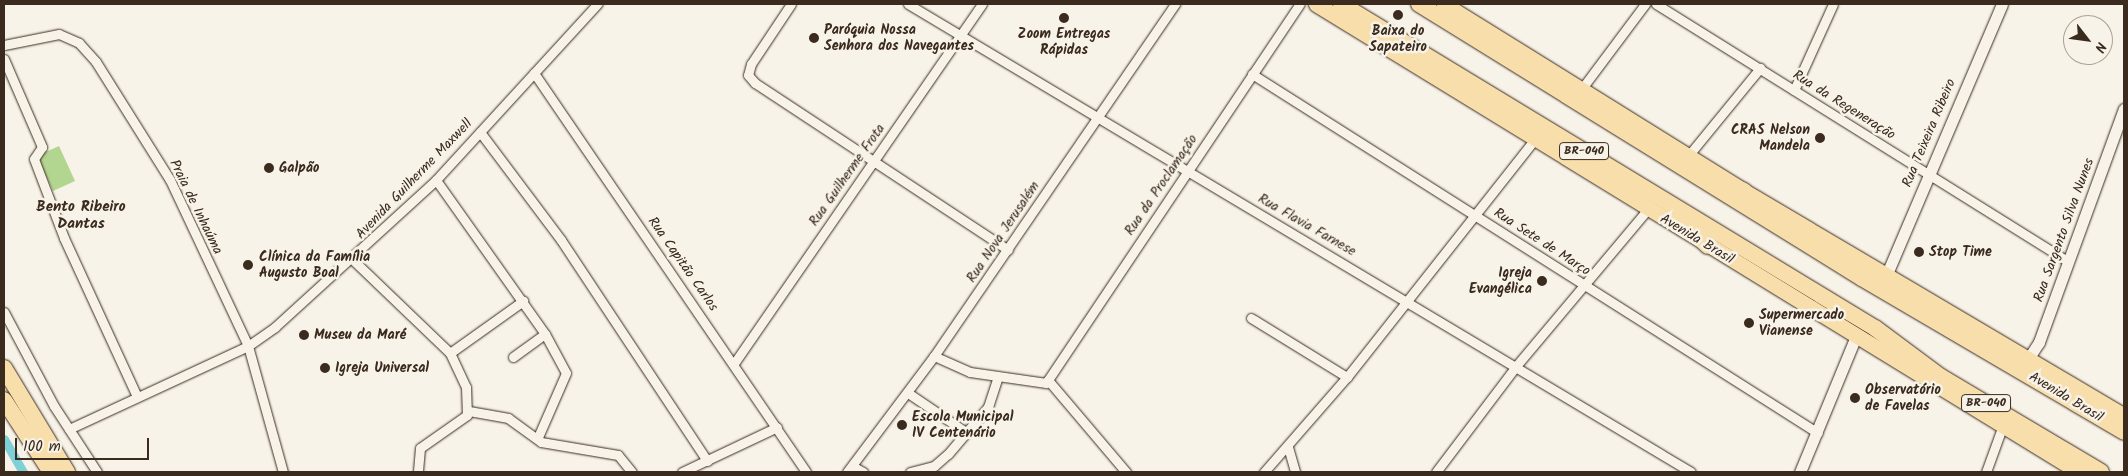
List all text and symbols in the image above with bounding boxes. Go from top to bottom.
marker: Baixa do Sapateiro [1392,9,1404,21]
marker: Zoom Entregas Rápidas [1058,12,1070,24]
north arrow [2063,15,2113,65]
place label: Paróquia Nossa Senhora dos Navegantes [824,22,974,54]
place label: Baixa do Sapateiro [1369,23,1427,56]
place label: Zoom Entregas Rápidas [1018,26,1110,58]
marker: Paróquia Nossa Senhora dos Navegantes [808,32,820,44]
text: N [2088,38,2112,56]
street label: Rua da Regeneração [1790,67,1898,143]
street label: Rua Teixeira Ribeiro [1899,76,1959,190]
street label: Avenida Guilherme Maxwell [352,115,476,243]
street label: Rua Guilherme Frota [805,121,889,229]
place label: CRAS Nelson Mandela [1731,122,1810,154]
street label: Rua da Proclamação [1121,131,1201,239]
marker: CRAS Nelson Mandela [1814,132,1826,144]
road number: BR-040 [1559,142,1609,160]
street label: Rua Sargento Silva Nunes [2030,156,2098,304]
street label: Praia de Inhaúma [166,157,226,257]
place label: Galpão [279,160,319,176]
marker: Galpão [263,162,275,174]
street label: Rua Nova Jerusalém [963,178,1043,286]
street label: Rua Flavia Farnese [1255,190,1359,260]
district label: Bento Ribeiro Dantas [36,198,126,233]
street label: Rua Sete de Março [1491,204,1593,280]
street label: Avenida Brasil [1657,210,1737,268]
street label: Rua Capitão Carlos [644,214,722,314]
place label: Stop Time [1929,244,1992,260]
marker: Stop Time [1913,246,1925,258]
place label: Clínica da Família Augusto Boal [259,249,370,282]
marker: Clínica da Família Augusto Boal [241,258,255,272]
place label: Igreja Evangélica [1469,265,1532,298]
marker: Igreja Evangélica [1536,275,1548,287]
place label: Supermercado Vianense [1759,307,1844,340]
marker: Supermercado Vianense [1743,317,1755,329]
place label: Museu da Maré [314,327,406,343]
marker: Museu da Maré [298,329,310,341]
place label: Igreja Universal [335,360,429,376]
marker: Igreja Universal [319,362,331,374]
street label: Avenida Brasil [2026,368,2106,426]
place label: Observatório de Favelas [1865,382,1941,414]
marker: Observatório de Favelas [1849,392,1861,404]
road number: BR-040 [1961,393,2011,412]
place label: Escola Municipal IV Centenário [912,409,1013,442]
marker: Escola Municipal IV Centenário [896,419,908,431]
scale bar [18,428,151,460]
text: 100 m [23,435,61,459]

